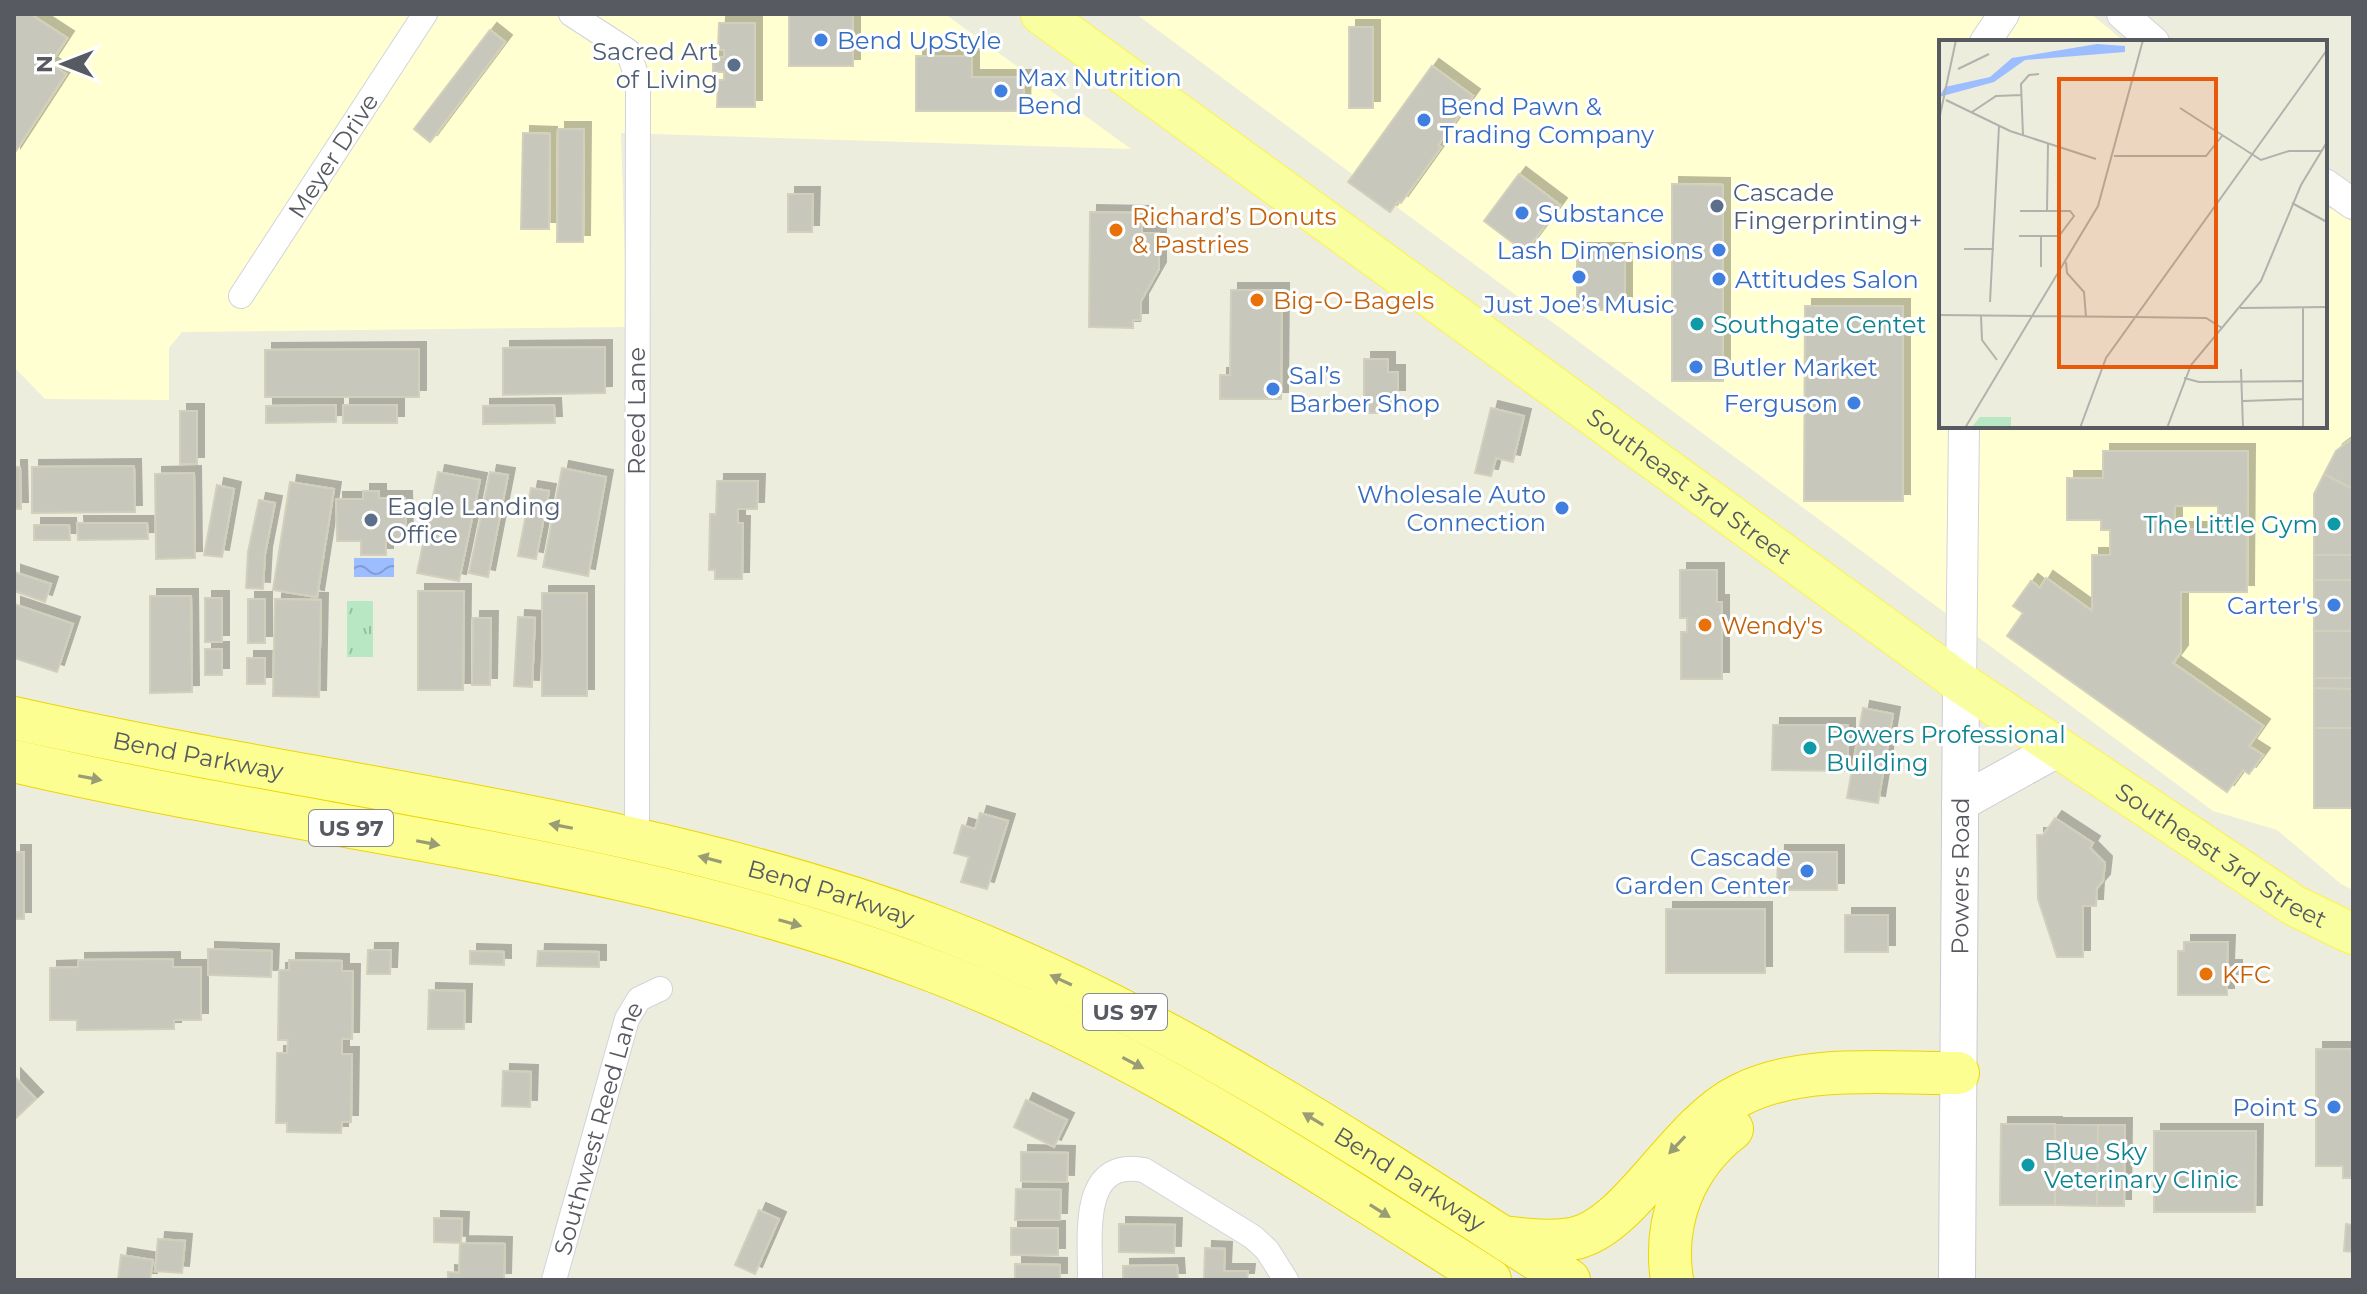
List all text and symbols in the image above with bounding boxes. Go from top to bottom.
north arrow [24,24,104,104]
place label: Bend UpStyle [837,26,1001,55]
marker: Bend UpStyle [812,31,830,49]
place label: Sacred Art of Living [592,37,718,94]
inset map [1939,40,2327,428]
text: N [31,55,58,73]
marker: Sacred Art of Living [725,56,743,74]
place label: Max Nutrition Bend [1017,63,1182,120]
marker: Max Nutrition Bend [992,82,1010,100]
street label: Meyer Drive [282,87,384,223]
place label: Bend Pawn & Trading Company [1440,92,1654,149]
marker: Bend Pawn & Trading Company [1415,111,1433,129]
place label: Cascade Fingerprinting+ [1733,178,1922,235]
marker: Cascade Fingerprinting+ [1708,197,1726,215]
place label: Substance [1538,199,1664,228]
place label: Richard’s Donuts & Pastries [1132,202,1337,259]
marker: Substance [1513,204,1531,222]
marker: Richard’s Donuts & Pastries [1107,221,1125,239]
place label: Lash Dimensions [1497,236,1703,265]
marker: Lash Dimensions [1710,241,1728,259]
place label: Attitudes Salon [1735,265,1919,294]
marker: Just Joe’s Music [1570,268,1588,286]
marker: Attitudes Salon [1710,270,1728,288]
place label: Big-O-Bagels [1273,286,1434,315]
place label: Just Joe’s Music [1483,290,1674,319]
marker: Big-O-Bagels [1248,291,1266,309]
place label: Southgate Centet [1713,310,1927,339]
marker: Southgate Centet [1688,315,1706,333]
street label: Reed Lane [622,347,651,475]
place label: Butler Market [1712,353,1878,382]
marker: Butler Market [1687,358,1705,376]
place label: Sal’s Barber Shop [1289,361,1440,418]
marker: Sal’s Barber Shop [1264,380,1282,398]
place label: Ferguson [1724,389,1838,418]
marker: Ferguson [1845,394,1863,412]
street label: Southeast 3rd Street [1582,402,1798,570]
place label: Wholesale Auto Connection [1357,480,1546,537]
place label: Eagle Landing Office [387,492,561,549]
marker: Wholesale Auto Connection [1553,499,1571,517]
place label: The Little Gym [2143,510,2318,539]
marker: Eagle Landing Office [362,511,380,529]
marker: The Little Gym [2325,515,2343,533]
place label: Carter's [2227,591,2318,620]
marker: Carter's [2325,596,2343,614]
place label: Wendy's [1721,611,1823,640]
marker: Wendy's [1696,616,1714,634]
place label: Powers Professional Building [1826,720,2066,777]
street label: Bend Parkway [110,725,286,785]
marker: Powers Professional Building [1801,739,1819,757]
one-way arrow [78,772,103,785]
street label: Southeast 3rd Street [2110,776,2332,934]
street label: Powers Road [1945,797,1975,955]
road number: US 97 [309,810,393,846]
one-way arrow [548,819,573,832]
one-way arrow [416,837,441,850]
place label: Cascade Garden Center [1615,843,1791,900]
one-way arrow [698,852,723,864]
street label: Bend Parkway [745,853,918,932]
marker: Cascade Garden Center [1798,862,1816,880]
one-way arrow [778,917,802,930]
place label: KFC [2222,960,2271,989]
marker: KFC [2197,965,2215,983]
one-way arrow [1049,973,1073,987]
road number: US 97 [1083,994,1167,1030]
street label: Southwest Reed Lane [547,996,649,1258]
one-way arrow [1122,1056,1145,1069]
place label: Point S [2233,1093,2318,1122]
marker: Point S [2325,1098,2343,1116]
one-way arrow [1302,1113,1324,1127]
street label: Bend Parkway [1329,1120,1491,1237]
one-way arrow [1668,1136,1686,1155]
place label: Blue Sky Veterinary Clinic [2044,1137,2239,1194]
marker: Blue Sky Veterinary Clinic [2019,1156,2037,1174]
one-way arrow [1370,1203,1391,1218]

